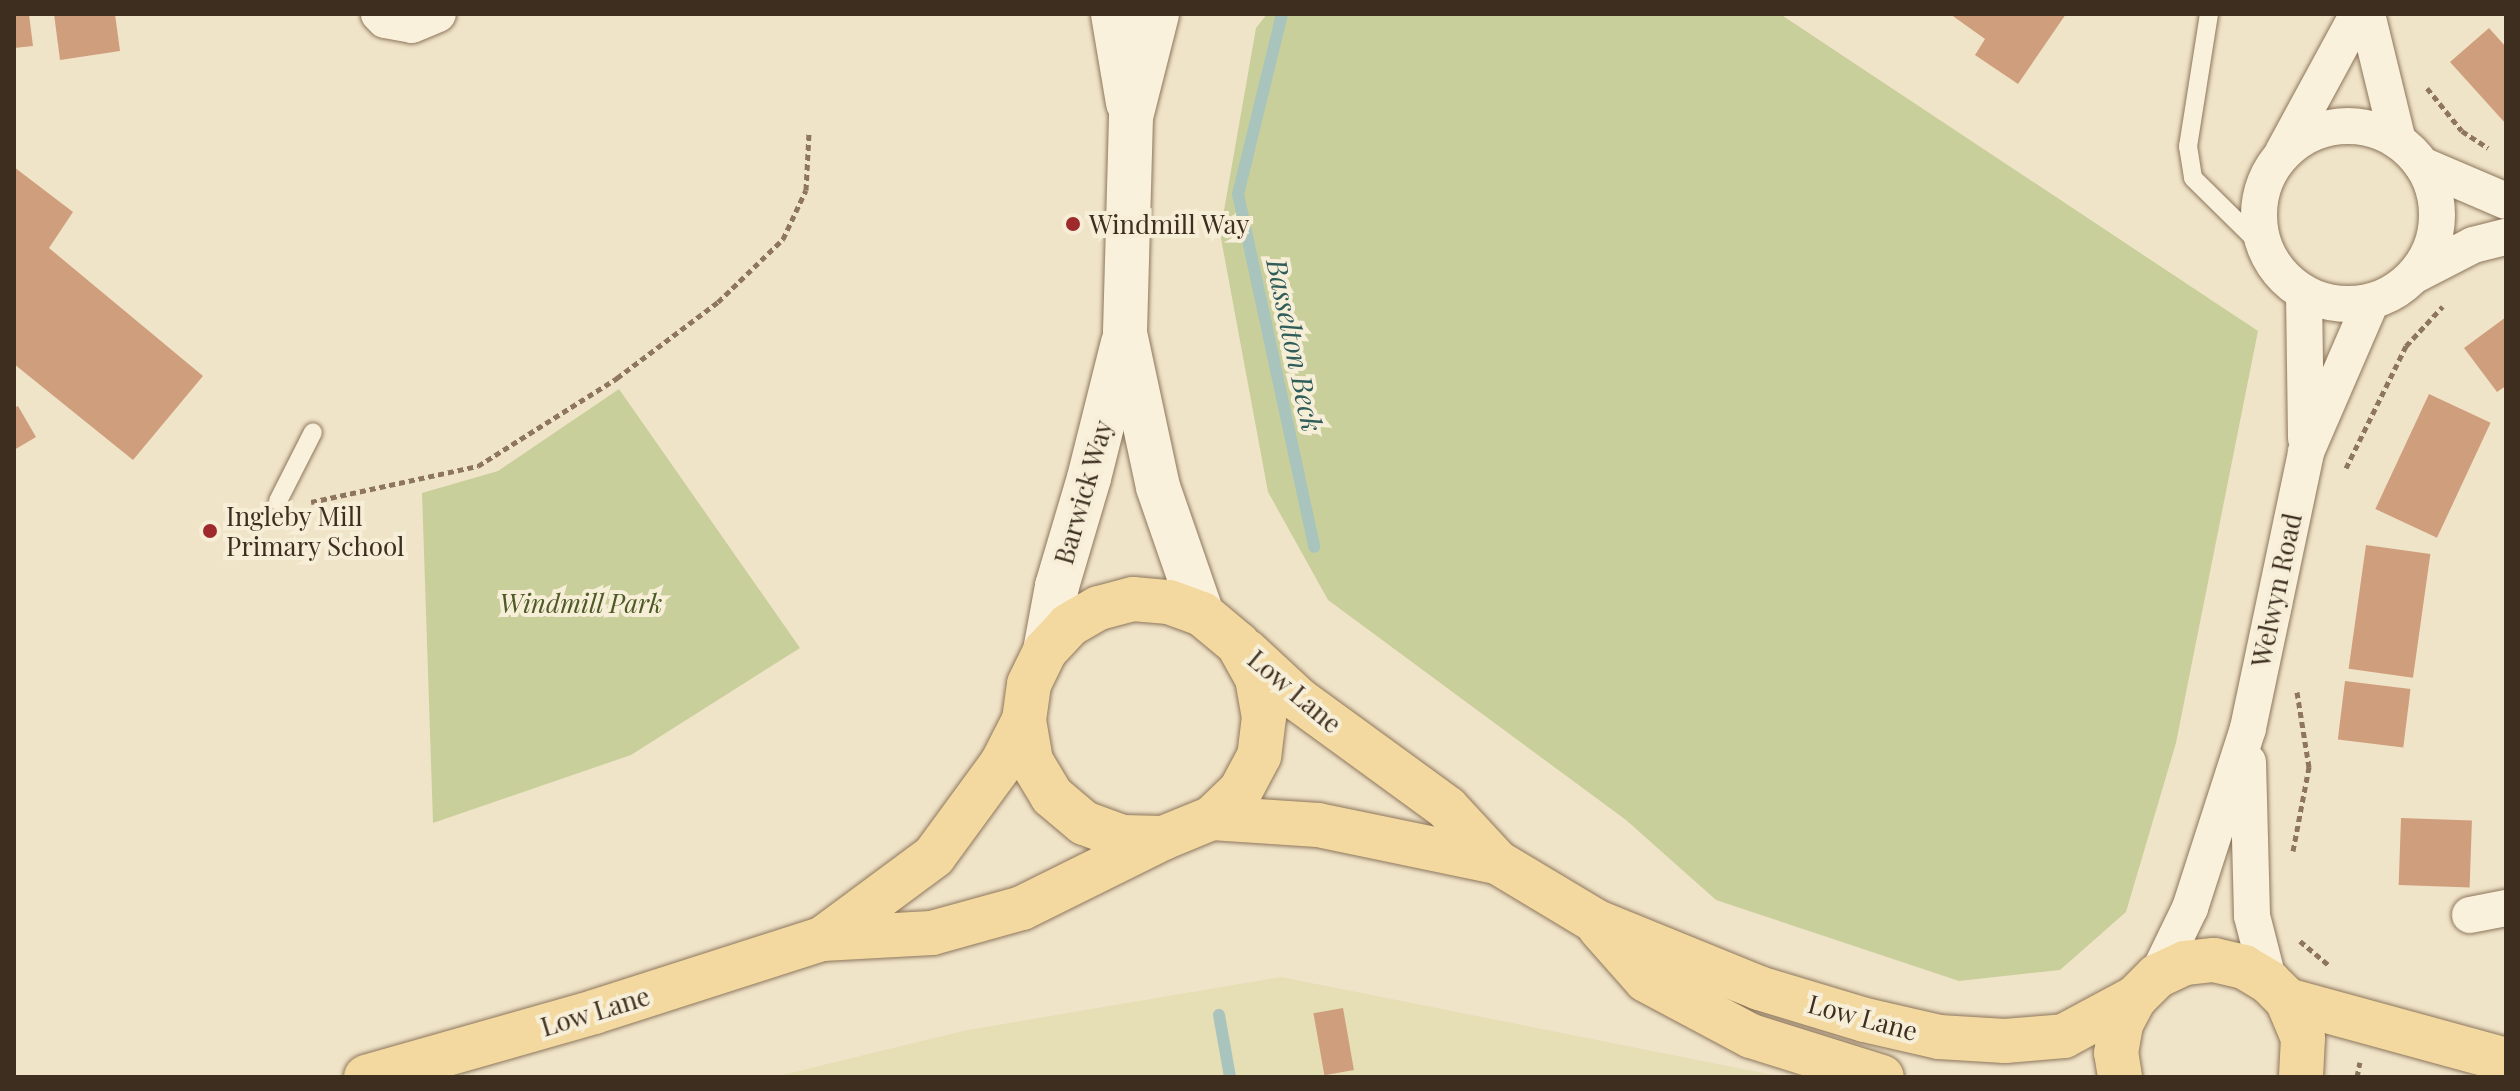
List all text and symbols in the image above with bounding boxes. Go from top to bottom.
place label: Windmill Way [1089,208,1250,240]
marker: Windmill Way [1064,215,1082,233]
water label: Basselton Beck [1260,255,1330,435]
street label: Barwick Way [1047,416,1119,568]
place label: Ingleby Mill Primary School [226,500,405,562]
street label: Welwyn Road [2244,510,2308,670]
marker: Ingleby Mill Primary School [201,522,219,540]
park label: Windmill Park [499,587,663,619]
street label: Low Lane [1242,643,1348,739]
street label: Low Lane [537,980,653,1042]
street label: Low Lane [1805,987,1921,1047]

